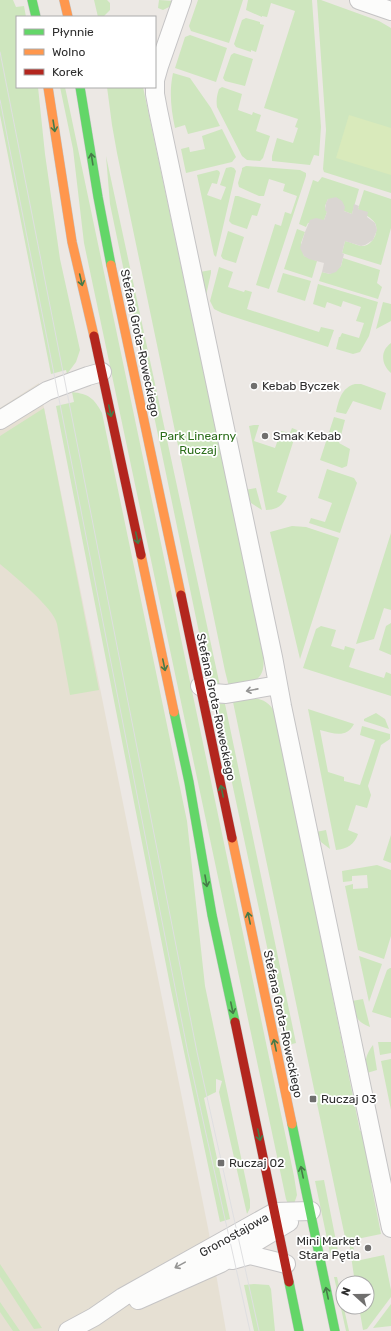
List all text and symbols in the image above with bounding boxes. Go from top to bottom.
legend [16,16,156,88]
text: Płynnie [52,25,94,39]
text: Wolno [52,45,85,59]
text: Korek [52,65,84,79]
one-way arrow [50,119,58,132]
one-way arrow [87,153,95,166]
street label: Stefana Grota-Roweckiego [118,268,163,418]
one-way arrow [77,273,85,286]
place label: Kebab Byczek [262,379,340,393]
marker: Kebab Byczek [249,381,259,391]
one-way arrow [106,404,114,417]
park label: Park Linearny Ruczaj [160,429,237,457]
place label: Smak Kebab [273,429,341,443]
marker: Smak Kebab [260,431,270,441]
one-way arrow [133,531,141,544]
street label: Stefana Grota-Roweckiego [194,632,239,782]
one-way arrow [160,658,168,671]
one-way arrow [246,686,259,694]
one-way arrow [217,785,225,798]
one-way arrow [202,874,210,887]
one-way arrow [244,912,252,925]
street label: Stefana Grota-Roweckiego [261,949,306,1099]
one-way arrow [228,1001,236,1014]
one-way arrow [271,1039,279,1052]
place label: Ruczaj 03 [321,1092,376,1106]
marker: Ruczaj 03 [308,1094,318,1104]
one-way arrow [255,1128,263,1141]
place label: Ruczaj 02 [229,1156,284,1170]
marker: Ruczaj 02 [216,1158,226,1168]
one-way arrow [298,1166,306,1179]
street label: Gronostajowa [197,1210,271,1260]
place label: Mini Market Stara Pętla [296,1234,360,1262]
marker: Mini Market Stara Pętla [363,1243,373,1253]
one-way arrow [174,1262,186,1269]
north arrow [335,1275,375,1315]
text: N [339,1285,354,1298]
one-way arrow [323,1287,331,1300]

